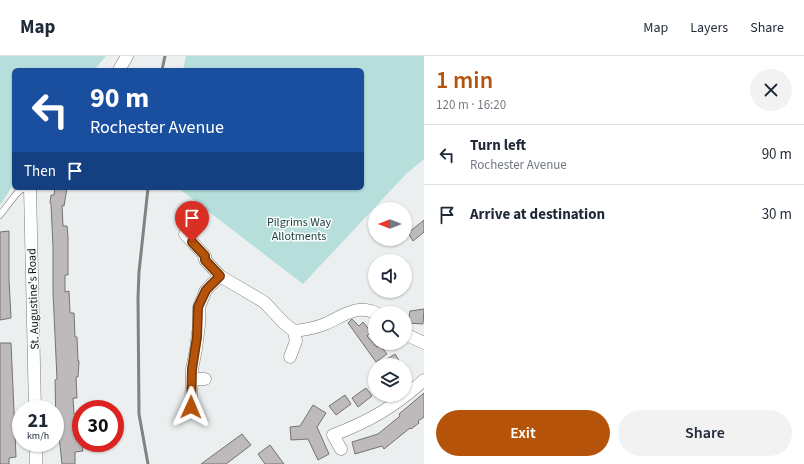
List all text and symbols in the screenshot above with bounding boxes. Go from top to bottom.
text: Map [20,14,55,41]
text: Map [643,18,668,38]
text: Layers [690,18,728,38]
text: Share [750,18,784,38]
text: 1 min [436,63,493,98]
button: close [750,69,792,111]
text: 90 m [90,78,149,118]
icon: left [24,84,76,136]
text: 120 m · 16:20 [436,96,506,114]
text: Rochester Avenue [90,115,224,140]
text: Turn left [470,135,526,156]
icon: left [436,144,458,166]
text: 90 m [762,144,792,165]
text: Rochester Avenue [470,156,567,174]
icon: arrive [64,160,86,182]
text: Then [24,161,56,182]
pin [175,201,209,242]
north arrow [368,202,412,246]
map controls [368,202,412,402]
icon: arrive [436,204,458,226]
text: Arrive at destination [470,204,605,225]
text: 30 m [762,204,792,225]
icon: arrive [181,207,203,229]
park label: Pilgrims Way Allotments [267,214,332,245]
street label: St. Augustine's Road [23,248,44,350]
button: sound [368,254,412,298]
button: search [368,306,412,350]
button: layers [368,358,412,402]
position arrow [170,386,212,428]
speed limit sign: 30 [72,400,124,452]
text: 21 [27,407,49,435]
button: Exit [436,410,610,456]
button: Share [618,410,792,456]
text: km/h [27,429,49,443]

